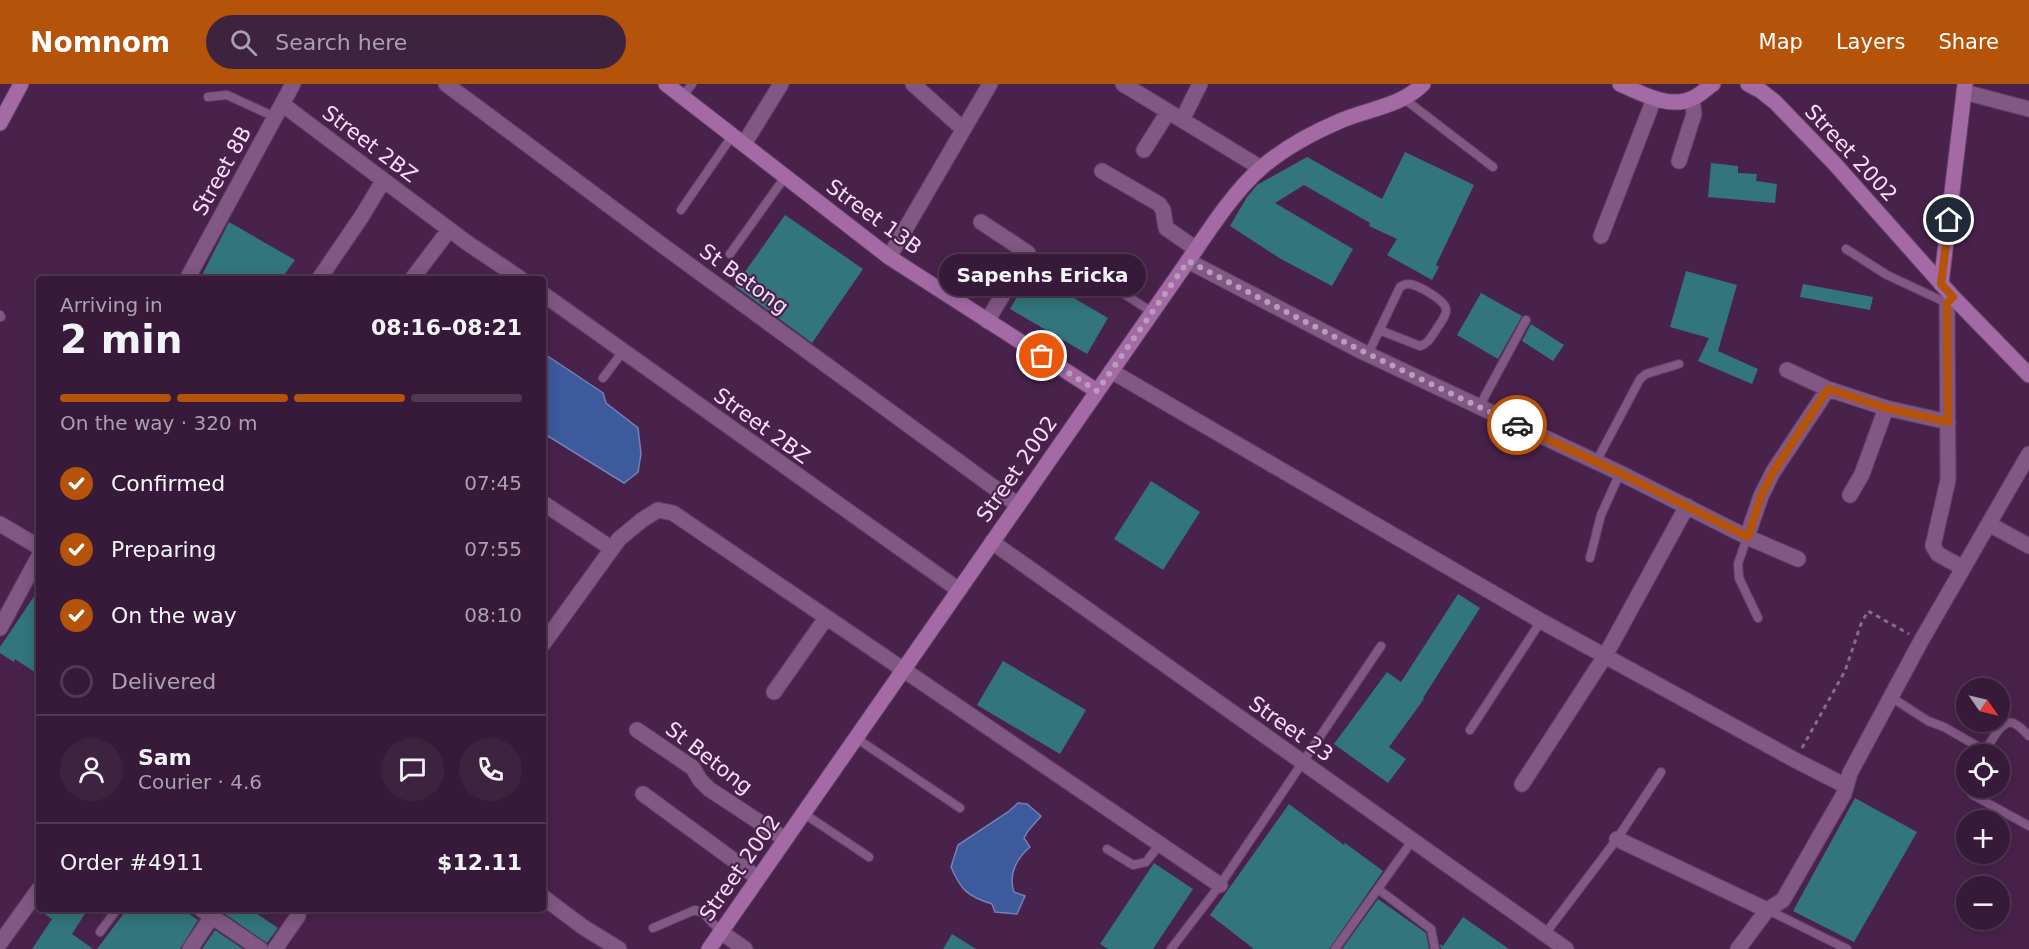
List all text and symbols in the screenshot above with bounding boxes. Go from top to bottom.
search box [206,15,626,69]
text: Nomnom [30,26,170,59]
icon: search [227,26,260,59]
text: Search here [275,30,407,55]
text: Map [1759,30,1803,54]
text: Layers [1836,30,1905,54]
text: Share [1938,30,1999,54]
street label: Street 2002 [1800,99,1902,207]
street label: Street 2BZ [318,101,422,187]
street label: Street 8B [188,122,256,220]
street label: Street 13B [822,174,926,260]
pin [1923,194,1974,245]
icon: home [1932,203,1965,236]
street label: St Betong [695,239,793,319]
callout: Sapenhs Ericka [938,254,1146,296]
text: Sapenhs Ericka [956,263,1129,287]
text: Arriving in [60,293,163,317]
text: 08:16–08:21 [371,315,522,340]
text: 2 min [60,317,182,362]
pin [1016,330,1067,381]
icon: bag [1025,339,1058,372]
street label: Street 2BZ [709,383,815,469]
courier [1487,395,1547,455]
icon: car [1501,409,1534,442]
text: On the way · 320 m [60,411,258,435]
street label: Street 2002 [972,411,1062,527]
icon: check [60,467,93,500]
text: Confirmed [111,471,225,496]
text: 07:45 [464,471,522,495]
icon: check [60,533,93,566]
text: Preparing [111,537,217,562]
text: 07:55 [464,537,522,561]
icon: check [60,599,93,632]
text: On the way [111,603,237,628]
text: 08:10 [464,603,522,627]
text: Delivered [111,669,216,694]
north arrow [1956,678,2010,732]
map controls [1956,678,2010,930]
street label: Street 23 [1244,691,1338,767]
street label: St Betong [661,717,757,799]
button: person [60,738,123,801]
button: chat [381,738,444,801]
button: phone [459,738,522,801]
button: locate [1956,744,2010,798]
text: Sam [138,745,192,770]
text: Courier · 4.6 [138,770,262,794]
street label: Street 2002 [695,810,785,926]
button: + [1956,810,2010,864]
text: Order #4911 [60,850,204,875]
text: $12.11 [437,850,522,875]
button: − [1956,876,2010,930]

